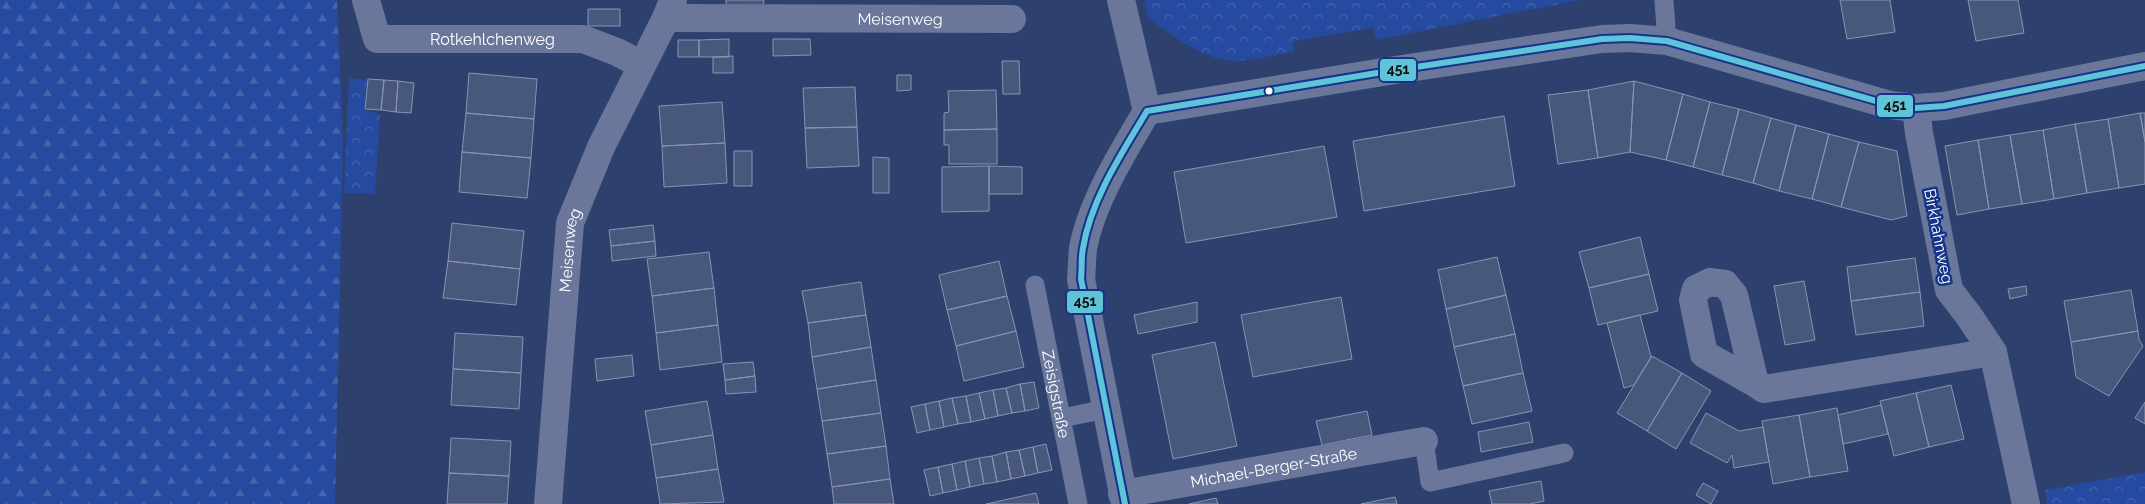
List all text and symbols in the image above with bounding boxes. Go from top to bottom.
street label: Meisenweg [857,10,943,29]
street label: Rotkehlchenweg [430,30,555,49]
line badge: 451 [1379,58,1417,82]
text: 451 [1387,61,1409,77]
unlabelled marker [1264,86,1274,96]
line badge: 451 [1876,94,1914,118]
text: 451 [1884,97,1906,113]
street label: Birkhahnweg [1920,187,1957,285]
street label: Meisenweg [556,205,585,293]
line badge: 451 [1066,290,1104,314]
text: 451 [1074,293,1096,309]
street label: Zeisigstraße [1038,348,1074,440]
street label: Michael-Berger-Straße [1189,444,1359,492]

